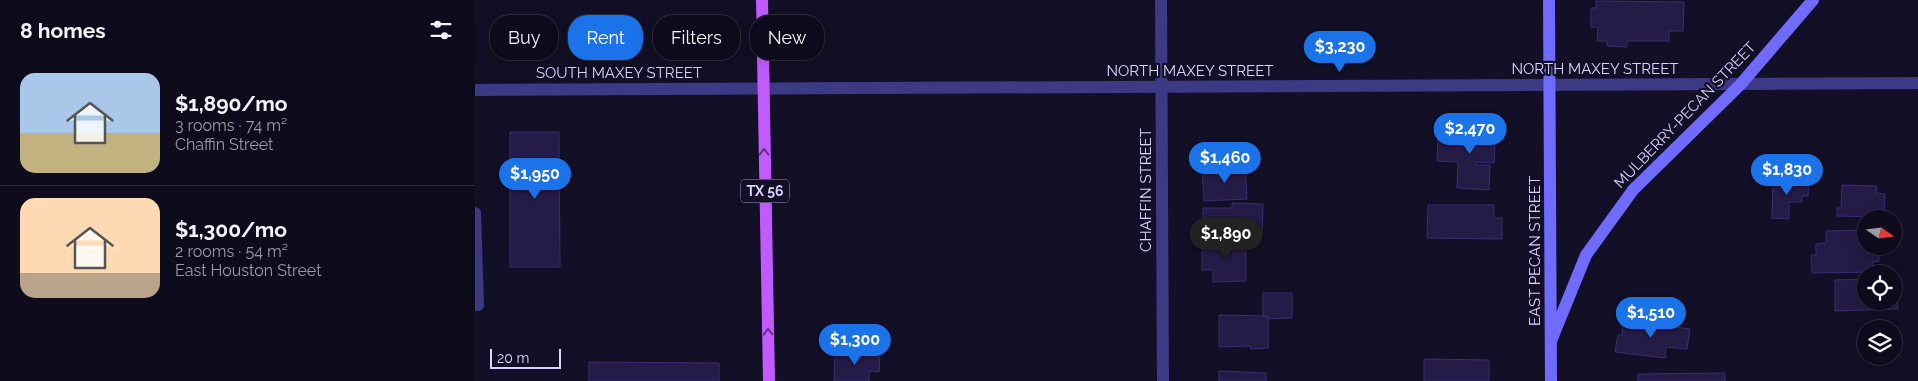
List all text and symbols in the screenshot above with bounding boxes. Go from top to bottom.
chip: Buy [490,15,558,60]
chip: Rent [568,15,643,60]
chip: Filters [653,15,740,60]
chip: New [750,15,824,60]
icon: filters [427,16,455,44]
text: 8 homes [20,18,106,43]
pin: $3,230 [1299,30,1381,73]
text: $3,230 [1315,37,1365,56]
street label: MULBERRY-PECAN STREET [1610,38,1760,192]
street label: NORTH MAXEY STREET [1512,60,1678,78]
street label: NORTH MAXEY STREET [1107,62,1273,80]
street label: SOUTH MAXEY STREET [536,64,702,82]
text: $1,890/mo [175,91,288,116]
icon: home [60,93,120,153]
pin: $2,470 [1429,112,1511,155]
text: 3 rooms · 74 m² [175,116,287,135]
text: $2,470 [1445,119,1495,138]
street label: CHAFFIN STREET [1137,128,1155,252]
text: Chaffin Street [175,135,273,154]
pin: $1,460 [1184,142,1266,184]
one-way arrow [759,148,769,156]
text: $1,460 [1200,148,1250,167]
pin: $1,830 [1746,154,1828,196]
pin: $1,950 [494,158,576,200]
text: $1,830 [1762,160,1812,179]
text: $1,950 [510,164,560,183]
street label: EAST PECAN STREET [1526,176,1544,326]
road number: TX 56 [741,180,789,202]
north arrow [1857,210,1903,255]
map controls [1857,210,1902,365]
text: $1,300/mo [175,217,287,242]
icon: home [60,218,120,278]
pin: $1,890 [1185,218,1267,260]
text: $1,890 [1201,224,1251,243]
text: 2 rooms · 54 m² [175,242,288,261]
text: East Houston Street [175,261,322,280]
button: locate [1857,265,1902,310]
pin: $1,510 [1610,296,1692,339]
text: $1,510 [1627,303,1675,322]
button: layers [1857,320,1902,365]
pin: $1,300 [814,324,896,366]
one-way arrow [763,328,773,336]
text: $1,300 [830,330,880,349]
scale bar [490,346,561,369]
text: 20 m [497,350,529,366]

